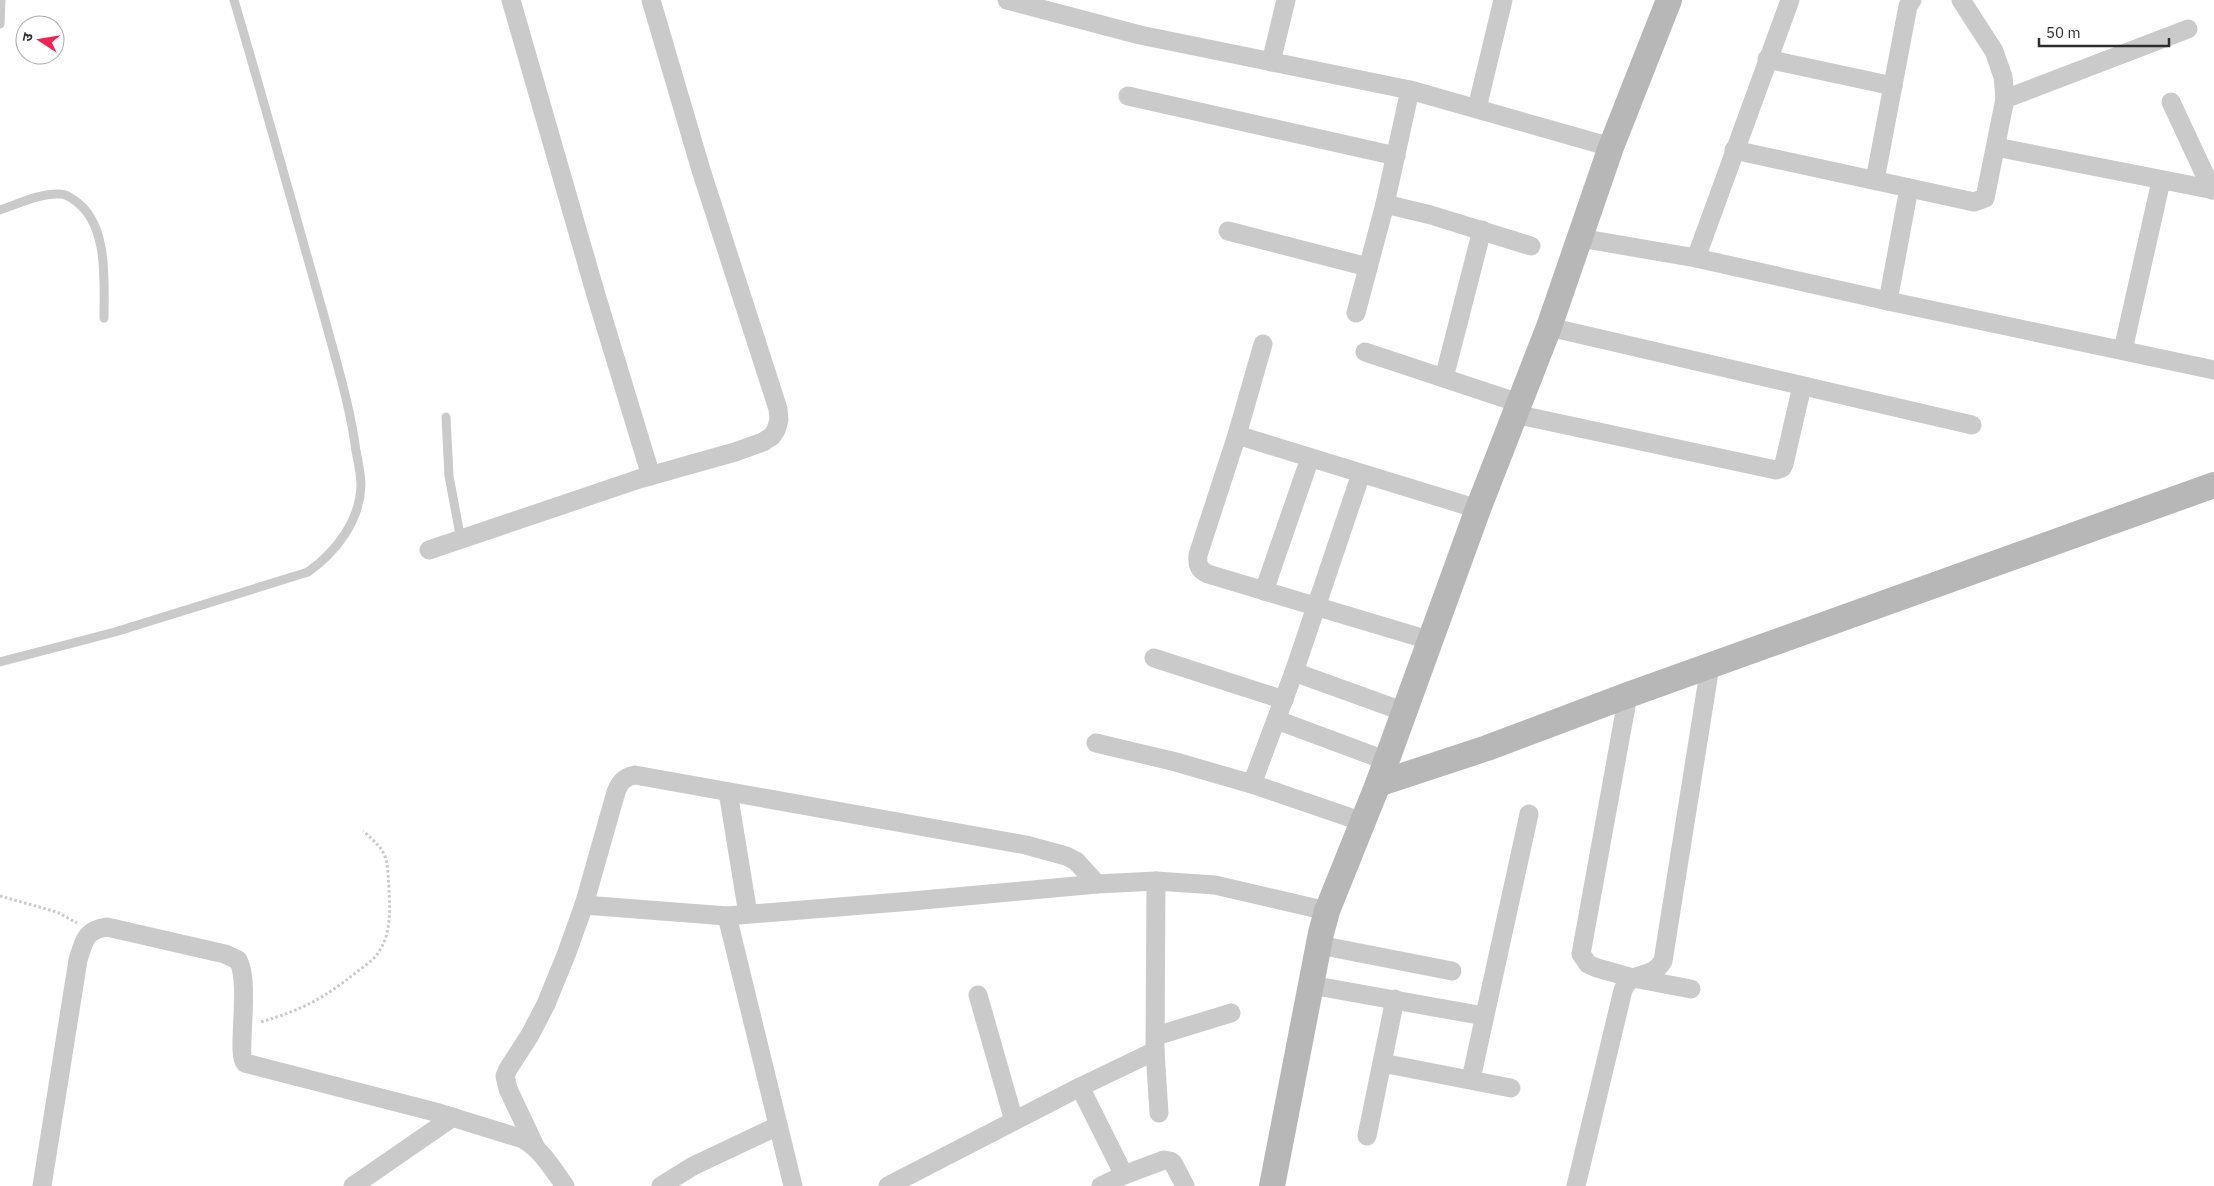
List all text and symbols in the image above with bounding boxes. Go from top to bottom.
north arrow [15,15,65,65]
scale bar [2039,15,2169,47]
text: 50 m [2046,23,2081,42]
text: उ [18,31,37,43]

